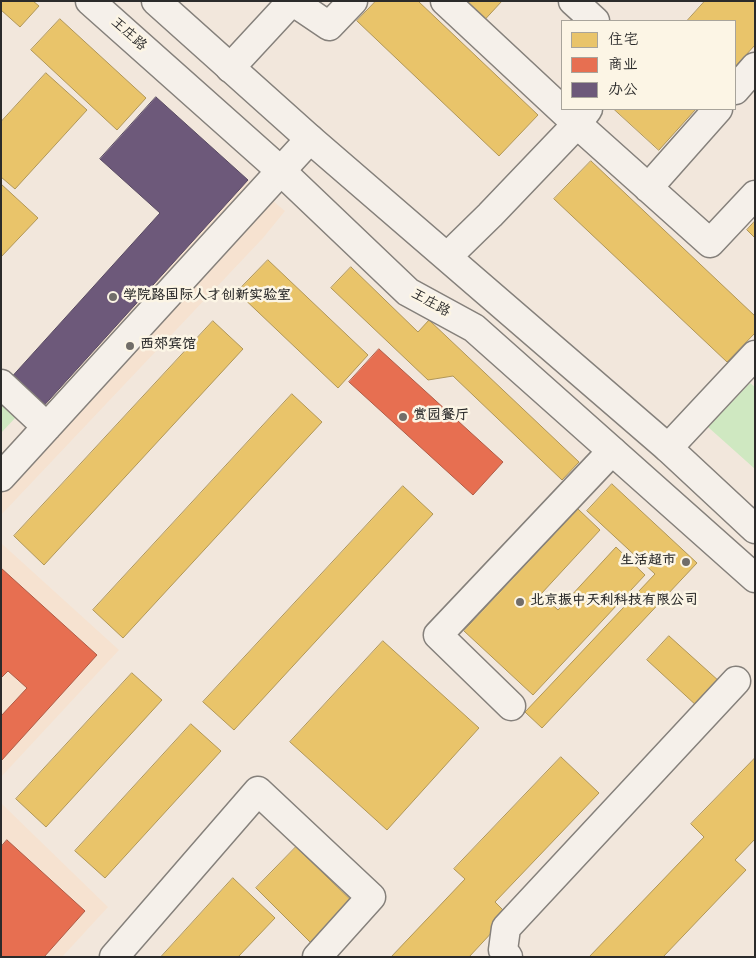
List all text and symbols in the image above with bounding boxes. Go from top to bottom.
street label: 王庄路 [107,15,149,55]
legend [561,20,736,110]
text: 住宅 [608,28,638,52]
text: 商业 [608,53,638,77]
text: 办公 [608,78,638,102]
street label: 王庄路 [408,286,452,322]
place label: 学院路国际人才创新实验室 [123,289,291,305]
marker: 学院路国际人才创新实验室 [107,291,119,303]
place label: 西郊宾馆 [140,338,196,354]
marker: 西郊宾馆 [124,340,136,352]
place label: 赏园餐厅 [413,409,469,425]
marker: 赏园餐厅 [397,411,409,423]
place label: 生活超市 [620,554,676,570]
marker: 生活超市 [680,556,692,568]
place label: 北京振中天利科技有限公司 [530,594,698,610]
marker: 北京振中天利科技有限公司 [514,596,526,608]

